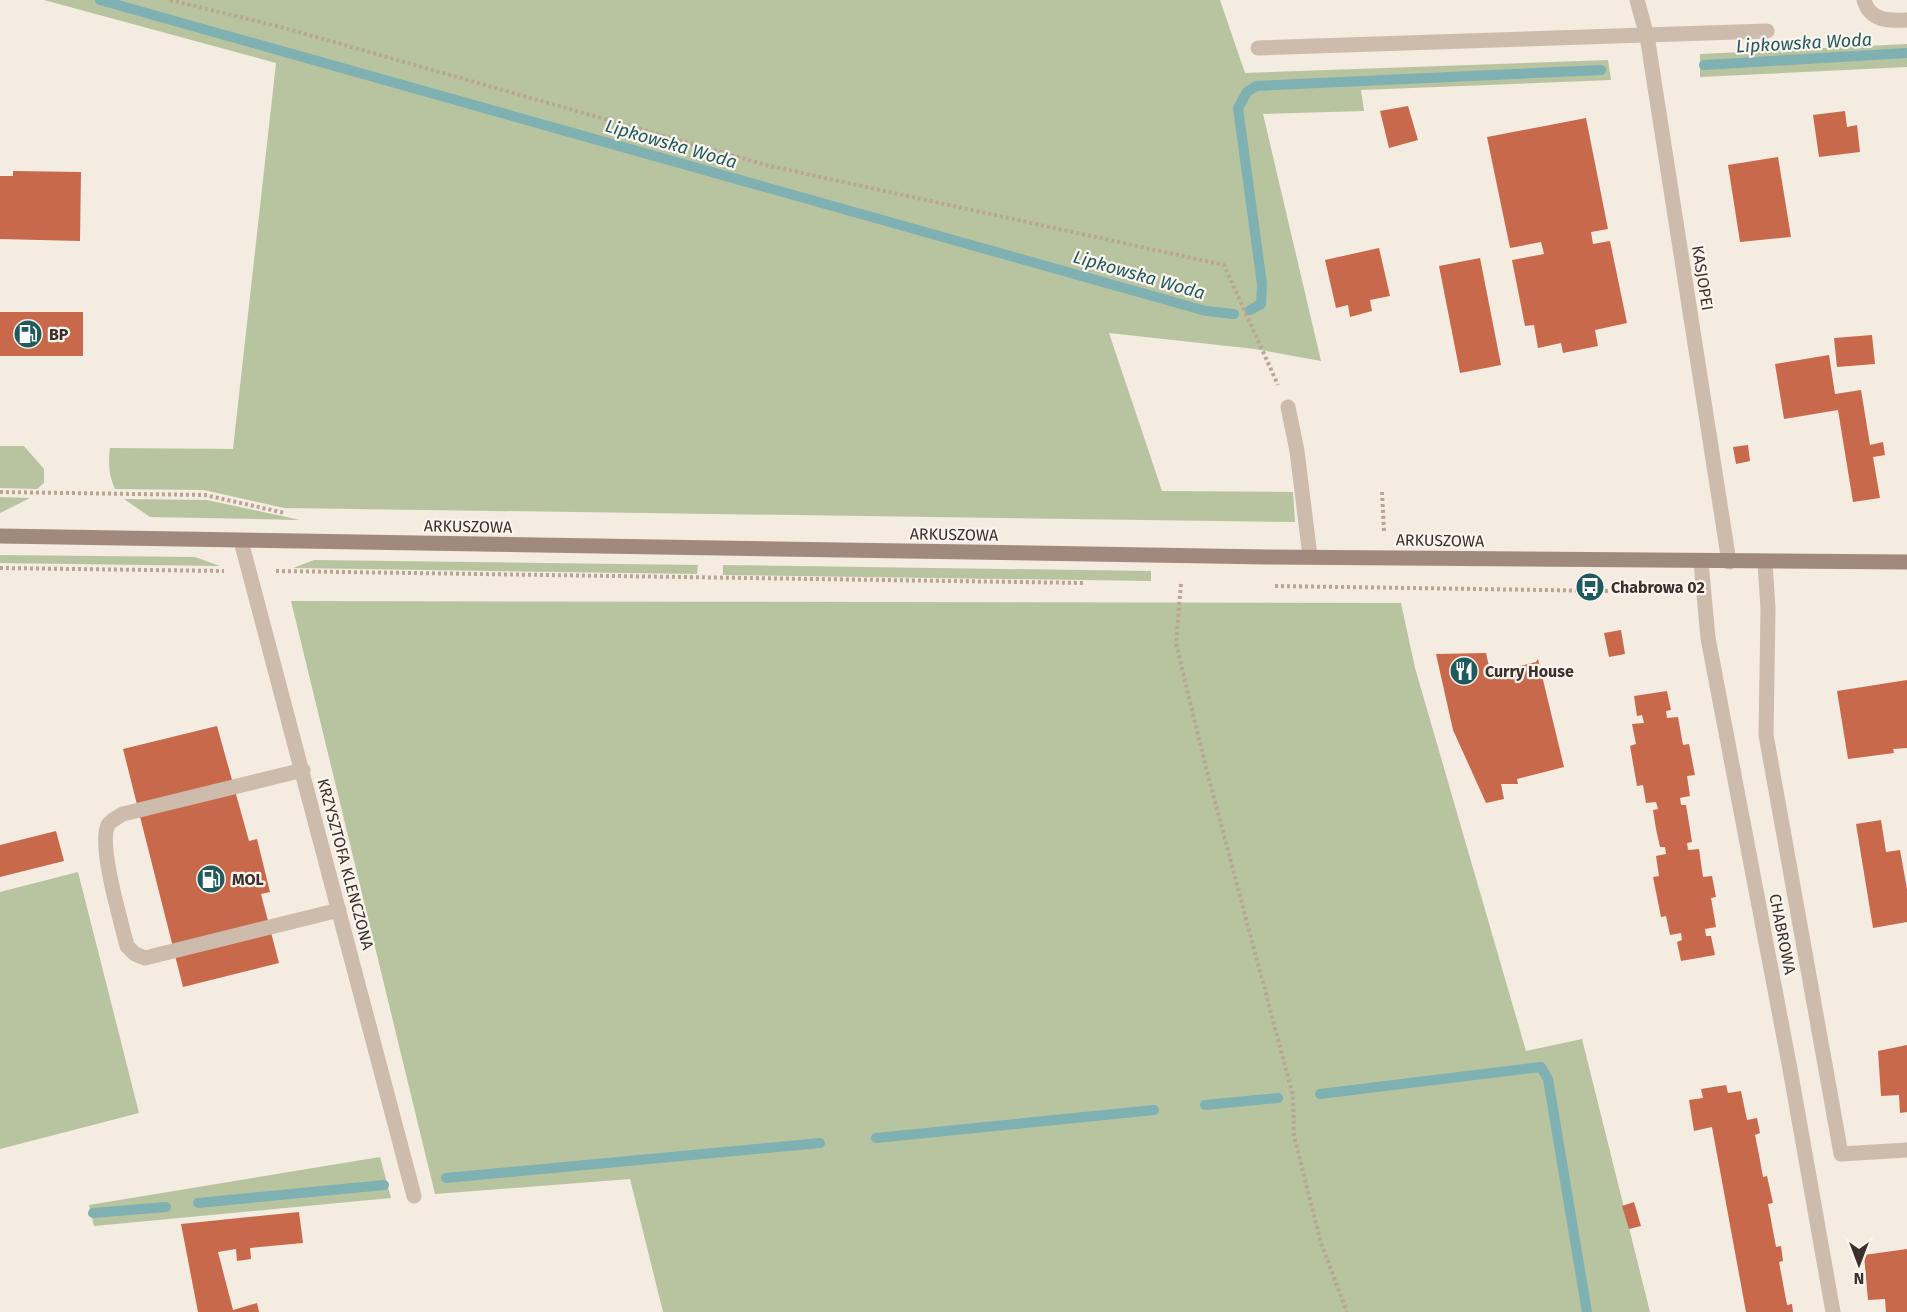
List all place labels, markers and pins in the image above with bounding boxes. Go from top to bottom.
fuel station icon: BP [12,318,44,350]
place label: BP [49,325,69,344]
bus stop icon: Chabrowa 02 [1574,571,1606,603]
place label: Chabrowa 02 [1611,578,1705,597]
restaurant icon: Curry House [1448,655,1480,687]
place label: Curry House [1485,662,1574,681]
fuel station icon: MOL [195,863,227,895]
place label: MOL [232,870,264,889]

